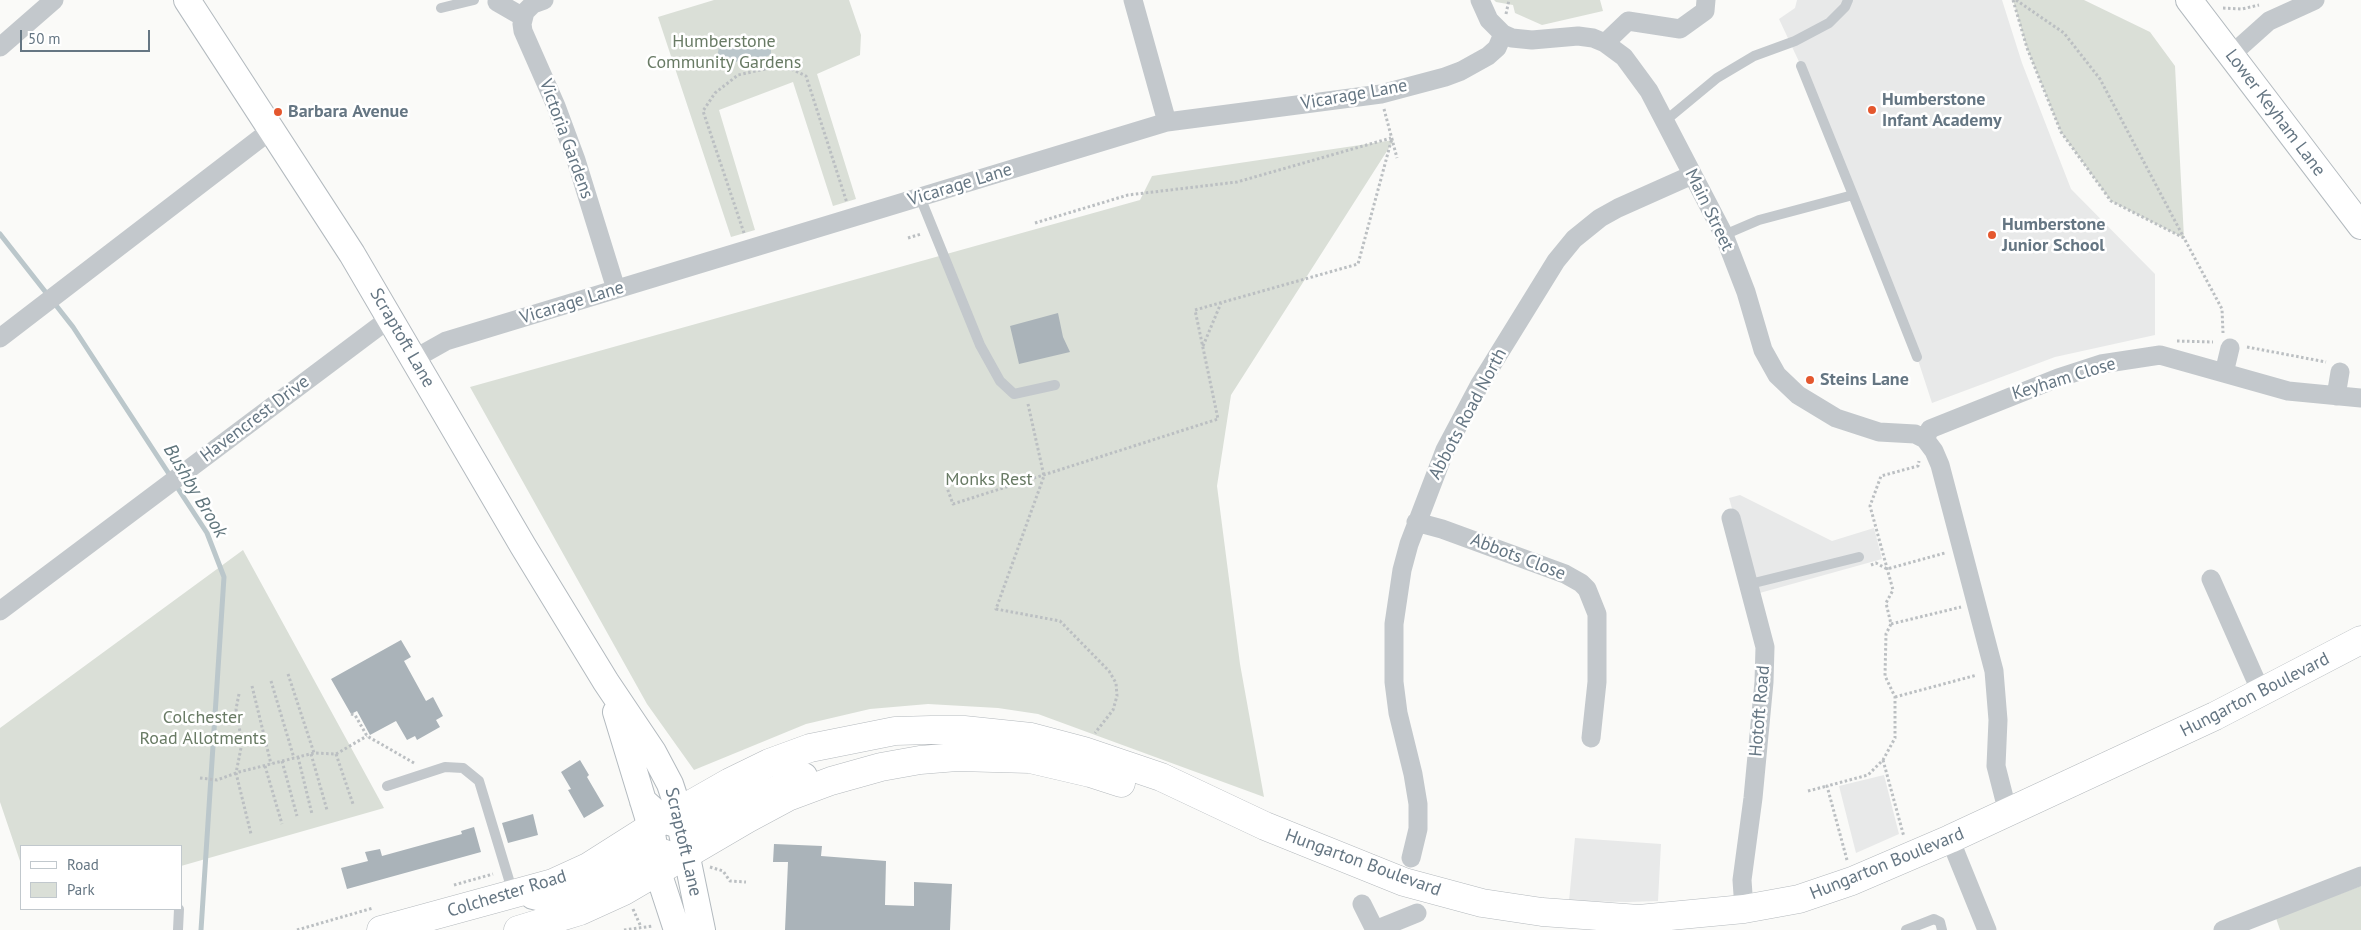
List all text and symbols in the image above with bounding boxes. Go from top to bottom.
scale bar [22,20,152,52]
text: 50 m [28,29,61,48]
park label: Humberstone Community Gardens [647,31,801,74]
street label: Lower Keyham Lane [2220,45,2330,181]
street label: Vicarage Lane [1299,75,1409,115]
street label: Victoria Gardens [534,76,598,202]
place label: Humberstone Infant Academy [1882,89,2002,132]
place label: Barbara Avenue [288,101,408,123]
marker: Humberstone Infant Academy [1866,104,1878,116]
marker: Barbara Avenue [272,106,284,118]
street label: Vicarage Lane [905,159,1015,211]
street label: Main Street [1680,165,1738,255]
place label: Humberstone Junior School [2002,214,2105,256]
marker: Humberstone Junior School [1986,229,1998,241]
street label: Vicarage Lane [517,277,627,329]
street label: Scraptoft Lane [365,285,439,391]
street label: Abbots Road North [1424,345,1512,483]
street label: Keyham Close [2010,353,2118,405]
place label: Steins Lane [1820,369,1909,391]
street label: Havencrest Drive [196,371,314,467]
marker: Steins Lane [1804,374,1816,386]
water label: Bushby Brook [158,440,232,542]
park label: Monks Rest [945,469,1033,491]
street label: Abbots Close [1467,529,1569,585]
street label: Hungarton Boulevard [2177,648,2333,742]
street label: Hotoft Road [1745,664,1775,758]
park label: Colchester Road Allotments [140,707,266,750]
street label: Scraptoft Lane [660,785,706,899]
street label: Hungarton Boulevard [1807,823,1967,905]
street label: Hungarton Boulevard [1282,825,1444,901]
legend [20,845,182,910]
text: Road [67,855,99,874]
street label: Colchester Road [445,866,569,922]
text: Park [67,880,95,899]

